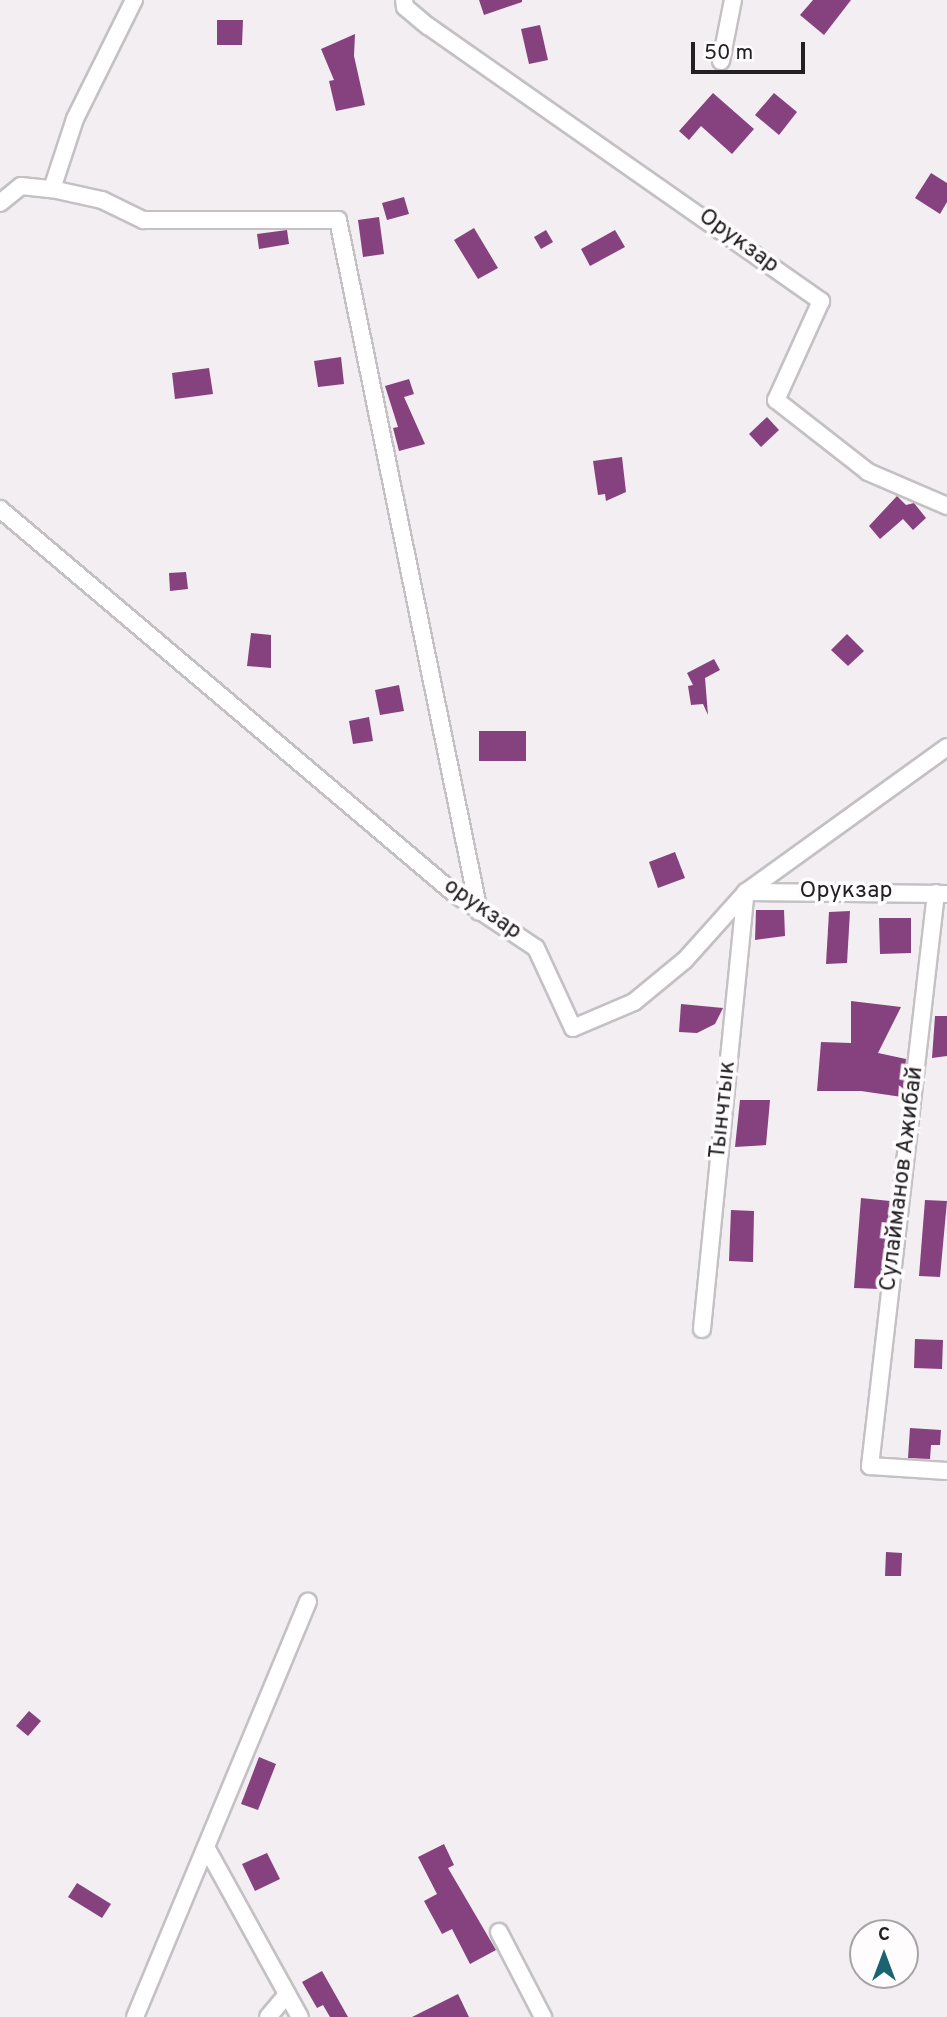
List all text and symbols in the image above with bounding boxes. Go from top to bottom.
scale bar [695,28,809,72]
text: 50 m [704,40,753,67]
street label: Орукзар [692,204,784,280]
street label: орукзар [438,873,526,947]
street label: Орукзар [800,878,892,906]
street label: Тынчтык [705,1060,743,1160]
street label: Сулайманов Ажибай [875,1065,931,1293]
north arrow [849,1919,919,1989]
text: С [878,1923,890,1947]

